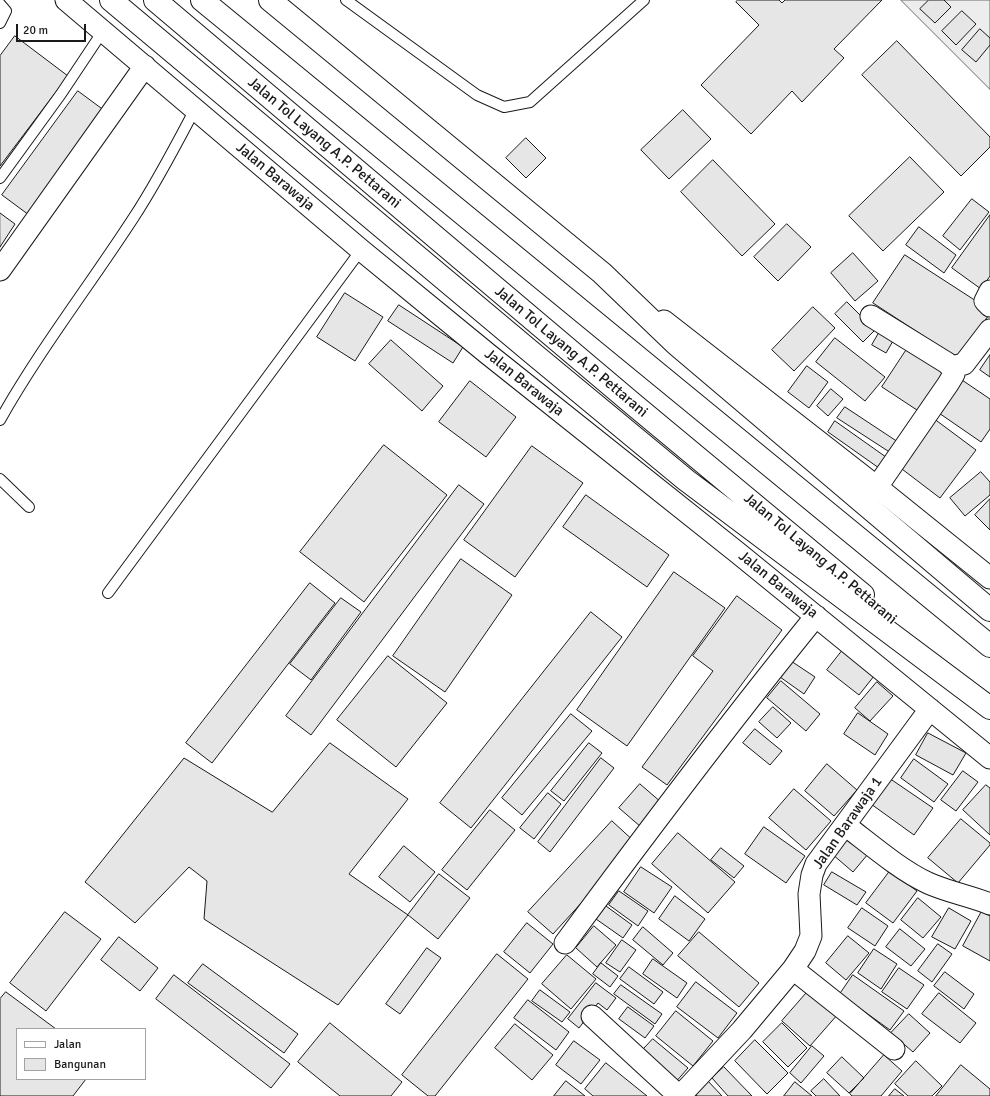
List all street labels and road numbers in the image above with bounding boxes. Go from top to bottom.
street label: Jalan Tol Layang A.P. Pettarani [244,74,404,212]
street label: Jalan Barawaja [232,139,318,215]
street label: Jalan Tol Layang A.P. Pettarani [491,283,651,421]
street label: Jalan Barawaja [481,345,567,421]
street label: Jalan Tol Layang A.P. Pettarani [740,490,900,628]
street label: Jalan Barawaja [735,547,821,623]
street label: Jalan Barawaja 1 [810,773,886,873]

